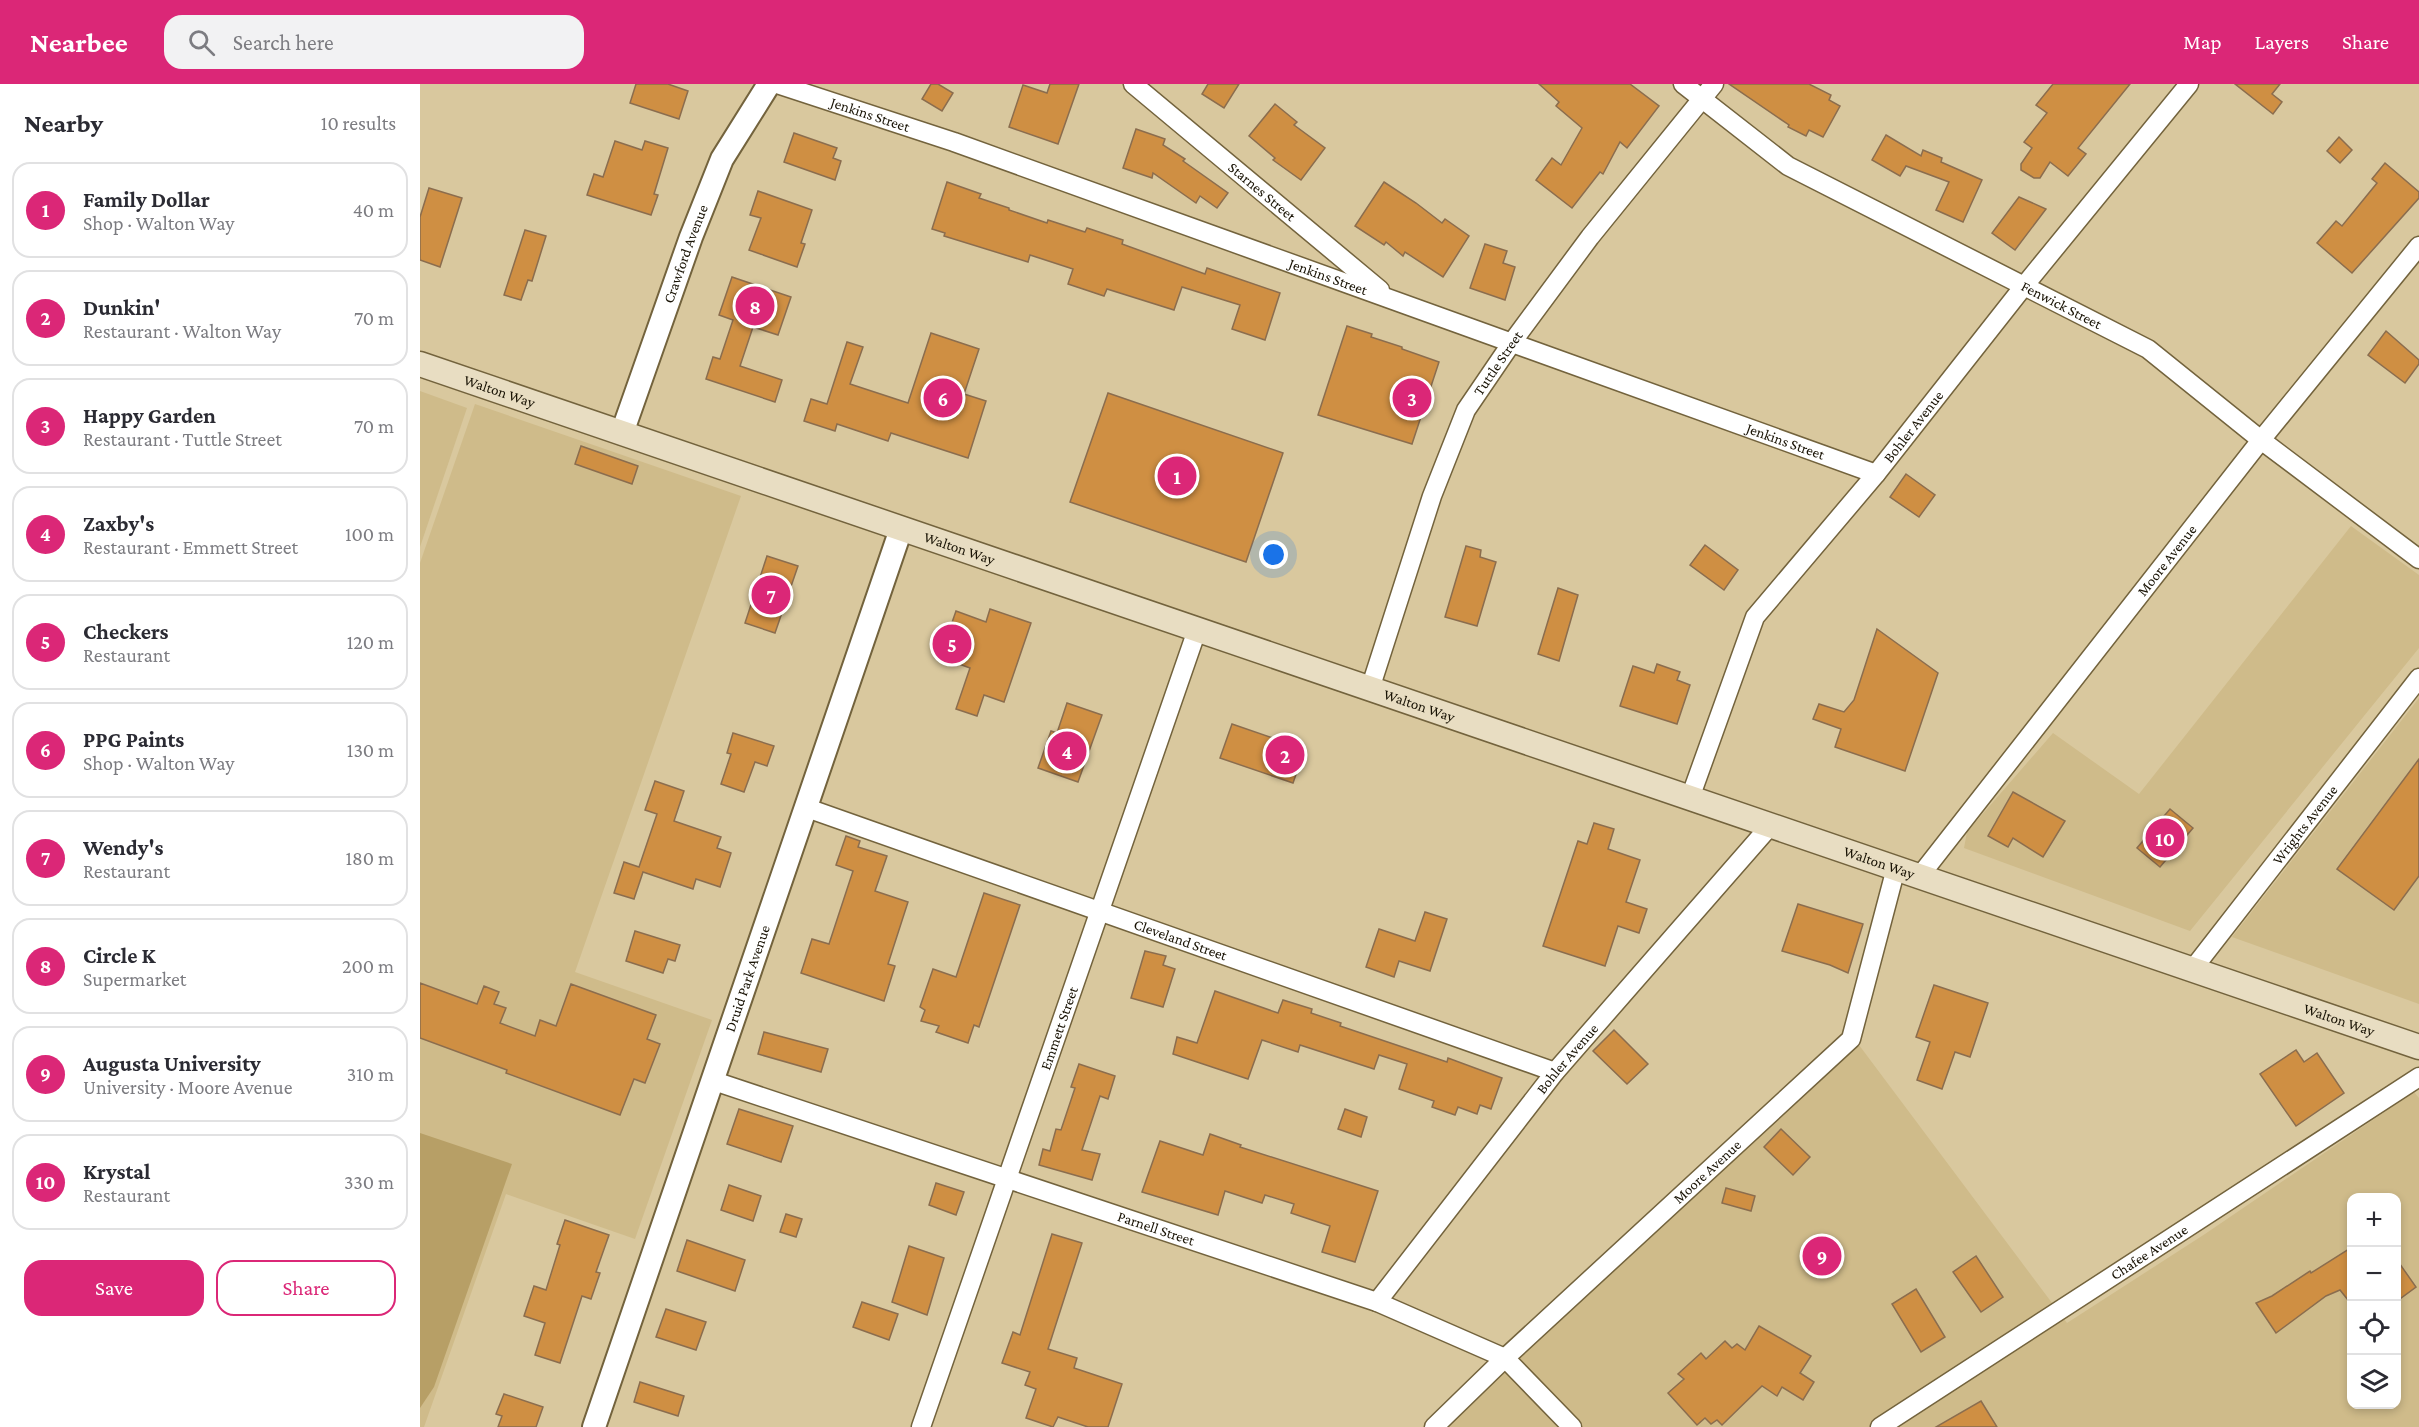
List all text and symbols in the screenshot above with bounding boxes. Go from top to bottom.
search box [164,15,584,69]
icon: search [185,26,218,59]
text: Nearbee [30,27,128,58]
text: Search here [233,30,334,55]
text: Map [2183,30,2222,54]
text: Layers [2255,30,2309,54]
text: Share [2342,30,2389,54]
street label: Jenkins Street [826,93,913,135]
text: Nearby [24,109,103,138]
text: 10 results [321,112,396,134]
street label: Starnes Street [1225,159,1300,225]
text: Family Dollar [83,187,210,212]
text: 1 [42,199,49,221]
text: 40 m [353,199,394,221]
street label: Crawford Avenue [660,202,711,305]
text: Shop · Walton Way [83,212,235,234]
street label: Jenkins Street [1285,255,1371,299]
street label: Fenwick Street [2019,278,2105,333]
pin: 8 [736,284,774,328]
text: Dunkin' [83,295,160,320]
text: 2 [40,307,51,329]
text: 70 m [354,307,394,329]
text: Restaurant · Walton Way [83,320,281,342]
street label: Tuttle Street [1470,327,1526,398]
street label: Walton Way [462,372,537,412]
pin: 6 [924,376,962,420]
pin: 3 [1392,376,1432,420]
street label: Bohler Avenue [1880,387,1947,466]
text: Happy Garden [83,403,216,428]
text: 3 [41,415,50,437]
text: 70 m [354,415,394,437]
street label: Jenkins Street [1742,419,1828,463]
text: Restaurant · Tuttle Street [83,428,282,450]
pin: 1 [1158,454,1197,498]
text: Zaxby's [83,511,154,536]
street label: Moore Avenue [2134,521,2200,599]
text: 4 [40,523,51,545]
text: 100 m [345,523,394,545]
street label: Walton Way [922,529,997,569]
text: Restaurant · Emmett Street [83,536,298,558]
your location [1259,540,1288,569]
pin: 7 [752,572,790,618]
text: Checkers [83,619,168,644]
pin: 5 [932,622,972,666]
text: 5 [41,631,50,653]
text: 120 m [347,631,394,653]
text: Restaurant [83,644,170,666]
street label: Walton Way [1382,686,1457,726]
text: PPG Paints [83,727,184,752]
pin: 4 [1048,728,1086,774]
pin: 2 [1266,732,1304,778]
text: 6 [40,739,51,761]
text: 130 m [347,739,394,761]
text: Shop · Walton Way [83,752,235,774]
street label: Wrights Avenue [2269,782,2341,868]
pin: 10 [2146,816,2184,861]
text: Wendy's [83,835,164,860]
street label: Walton Way [1842,843,1917,883]
text: 7 [41,847,50,869]
text: 180 m [345,847,394,869]
text: Restaurant [83,860,170,882]
street label: Cleveland Street [1132,916,1230,964]
street label: Druid Park Avenue [722,923,773,1034]
text: Circle K [83,943,156,968]
text: 8 [40,955,51,977]
text: 200 m [342,955,394,977]
text: Supermarket [83,968,186,990]
street label: Emmett Street [1037,984,1081,1072]
street label: Walton Way [2301,1000,2377,1040]
street label: Bohler Avenue [1533,1020,1602,1097]
text: Augusta University [83,1051,261,1076]
text: 9 [40,1063,51,1085]
text: 310 m [347,1063,394,1085]
text: University · Moore Avenue [83,1076,292,1098]
street label: Moore Avenue [1670,1136,1745,1207]
text: Krystal [83,1159,150,1184]
text: 10 [36,1171,55,1193]
text: 330 m [344,1171,394,1193]
text: Restaurant [83,1184,170,1206]
map controls [2347,1193,2401,1409]
button: + [2347,1193,2401,1247]
street label: Parnell Street [1116,1208,1198,1249]
street label: Chafee Avenue [2108,1221,2191,1283]
pin: 9 [1802,1234,1842,1278]
button: − [2347,1247,2401,1301]
button: Save [24,1260,204,1316]
button: Share [216,1260,396,1316]
button: locate [2347,1301,2401,1355]
button: layers [2347,1355,2401,1409]

